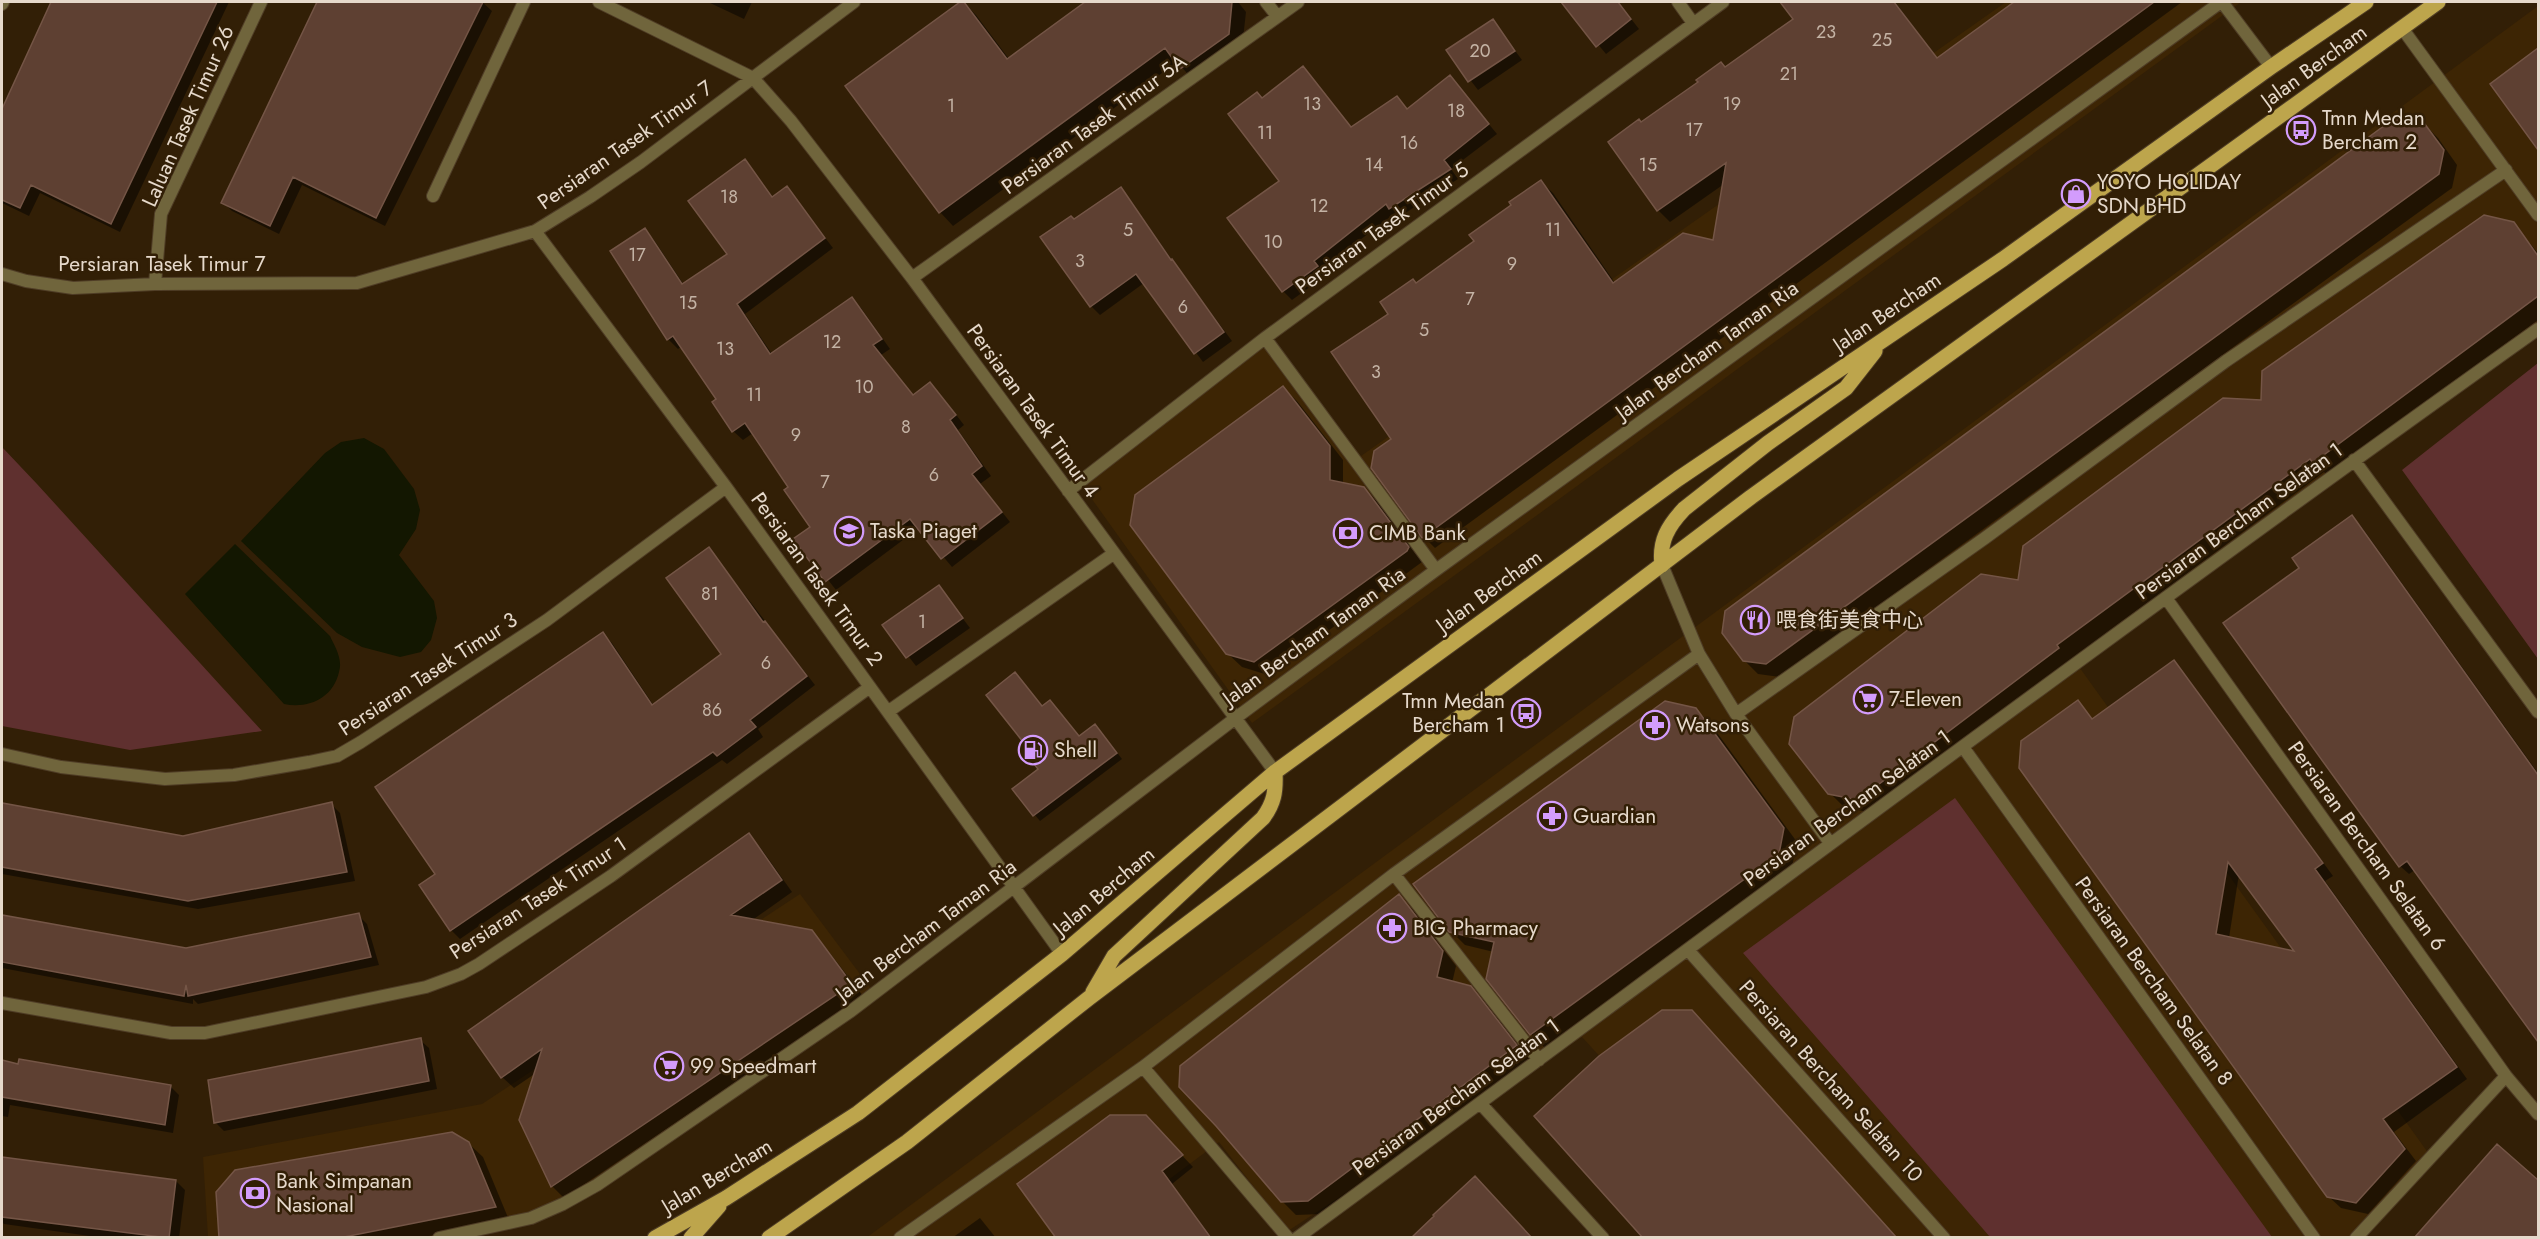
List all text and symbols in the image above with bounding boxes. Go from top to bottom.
street label: Jalan Bercham [2252,17,2373,116]
house number: 23 [1816,19,1836,45]
street label: Laluan Tasek Timur 26 [135,21,241,211]
house number: 25 [1872,27,1892,53]
house number: 20 [1469,38,1491,64]
street label: Persiaran Tasek Timur 5A [995,47,1193,201]
house number: 21 [1780,61,1798,87]
street label: Persiaran Tasek Timur 7 [531,73,719,217]
house number: 13 [1303,91,1321,117]
house number: 19 [1723,91,1741,117]
house number: 1 [947,93,955,119]
house number: 18 [1447,98,1465,124]
place label: Tmn Medan Bercham 2 [2322,103,2425,157]
bus stop icon: Tmn Medan Bercham 2 [2285,114,2317,146]
house number: 17 [1685,117,1703,143]
house number: 11 [1257,120,1273,146]
house number: 16 [1400,130,1418,156]
house number: 14 [1365,152,1383,178]
house number: 15 [1639,152,1657,178]
street label: Persiaran Tasek Timur 5 [1289,155,1475,301]
place label: YOYO HOLIDAY SDN BHD [2097,167,2242,221]
shop icon: YOYO HOLIDAY SDN BHD [2060,178,2092,210]
house number: 18 [720,184,738,210]
house number: 12 [1310,193,1328,219]
house number: 5 [1123,217,1133,243]
house number: 11 [1545,217,1561,243]
house number: 10 [1264,229,1283,255]
house number: 17 [628,242,646,268]
house number: 3 [1075,248,1085,274]
street label: Persiaran Tasek Timur 7 [58,249,266,279]
house number: 9 [1507,251,1517,277]
street label: Jalan Bercham [1825,265,1947,361]
street label: Jalan Bercham Taman Ria [1607,273,1805,428]
house number: 7 [1465,286,1475,312]
house number: 15 [679,290,697,316]
house number: 6 [1178,294,1188,320]
house number: 5 [1419,317,1429,343]
street label: Persiaran Tasek Timur 4 [960,318,1106,504]
house number: 12 [823,329,841,355]
house number: 13 [716,336,734,362]
house number: 3 [1371,359,1381,385]
house number: 10 [855,374,874,400]
house number: 11 [746,382,762,408]
house number: 8 [901,414,911,440]
house number: 9 [791,422,801,448]
street label: Persiaran Bercham Selatan 1 [2129,435,2349,607]
house number: 6 [929,462,939,488]
house number: 7 [820,469,830,495]
street label: Persiaran Tasek Timur 2 [744,486,890,672]
school or university icon: Taska Piaget [833,515,865,547]
place label: Taska Piaget [870,516,977,546]
bank icon: CIMB Bank [1332,517,1364,549]
place label: CIMB Bank [1369,518,1466,548]
street label: Jalan Bercham [1427,542,1548,641]
street label: Jalan Bercham Taman Ria [1214,559,1412,714]
house number: 81 [701,581,719,607]
restaurant icon: 喂食街美食中心 [1739,604,1771,636]
street label: Persiaran Tasek Timur 3 [333,605,523,743]
place label: 喂食街美食中心 [1776,605,1923,635]
house number: 1 [918,609,926,635]
house number: 6 [761,650,771,676]
supermarket icon: 7-Eleven [1852,683,1884,715]
place label: 7-Eleven [1889,684,1962,714]
place label: Tmn Medan Bercham 1 [1402,686,1505,740]
house number: 86 [702,697,722,723]
bus stop icon: Tmn Medan Bercham 1 [1510,697,1542,729]
pharmacy icon: Watsons [1639,709,1671,741]
place label: Watsons [1676,710,1749,740]
street label: Persiaran Bercham Selatan 1 [1737,722,1957,894]
fuel station icon: Shell [1017,734,1049,766]
place label: Shell [1054,735,1097,765]
street label: Persiaran Bercham Selatan 6 [2281,735,2453,957]
pharmacy icon: Guardian [1536,800,1568,832]
place label: Guardian [1573,801,1656,831]
street label: Persiaran Tasek Timur 1 [444,829,632,967]
street label: Jalan Bercham [1044,840,1161,944]
street label: Jalan Bercham Taman Ria [827,852,1023,1010]
street label: Persiaran Bercham Selatan 8 [2068,870,2240,1092]
pharmacy icon: BIG Pharmacy [1376,912,1408,944]
place label: BIG Pharmacy [1413,913,1539,943]
street label: Persiaran Bercham Selatan 10 [1732,973,1930,1189]
street label: Persiaran Bercham Selatan 1 [1346,1011,1566,1183]
supermarket icon: 99 Speedmart [653,1050,685,1082]
place label: 99 Speedmart [690,1051,816,1081]
street label: Jalan Bercham [653,1131,778,1222]
place label: Bank Simpanan Nasional [276,1166,412,1220]
bank icon: Bank Simpanan Nasional [239,1177,271,1209]

